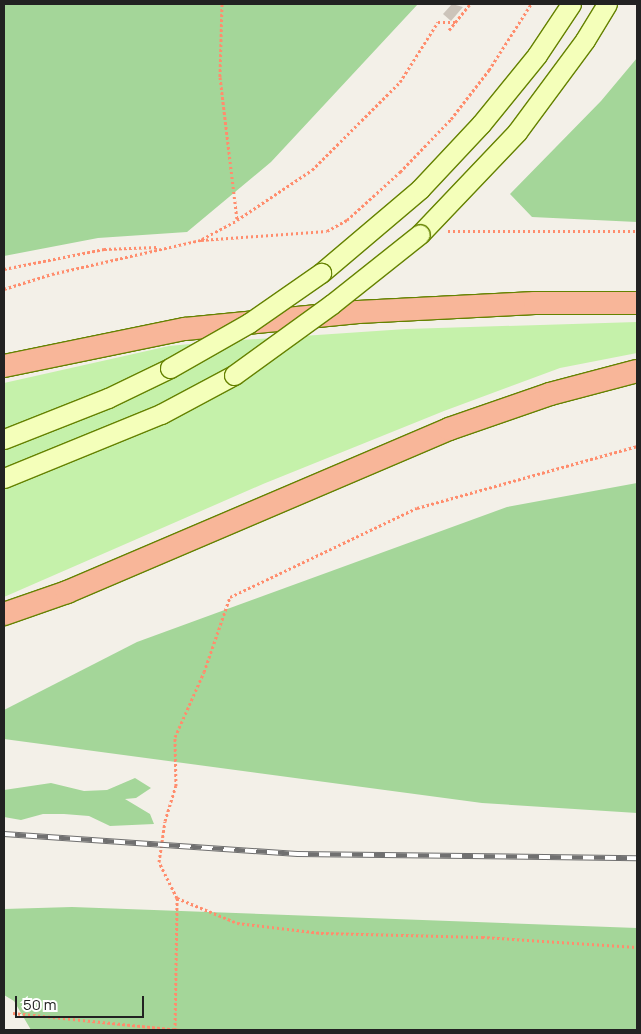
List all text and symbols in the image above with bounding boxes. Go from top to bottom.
scale bar [18,986,146,1018]
text: 50 m [23,994,57,1015]

